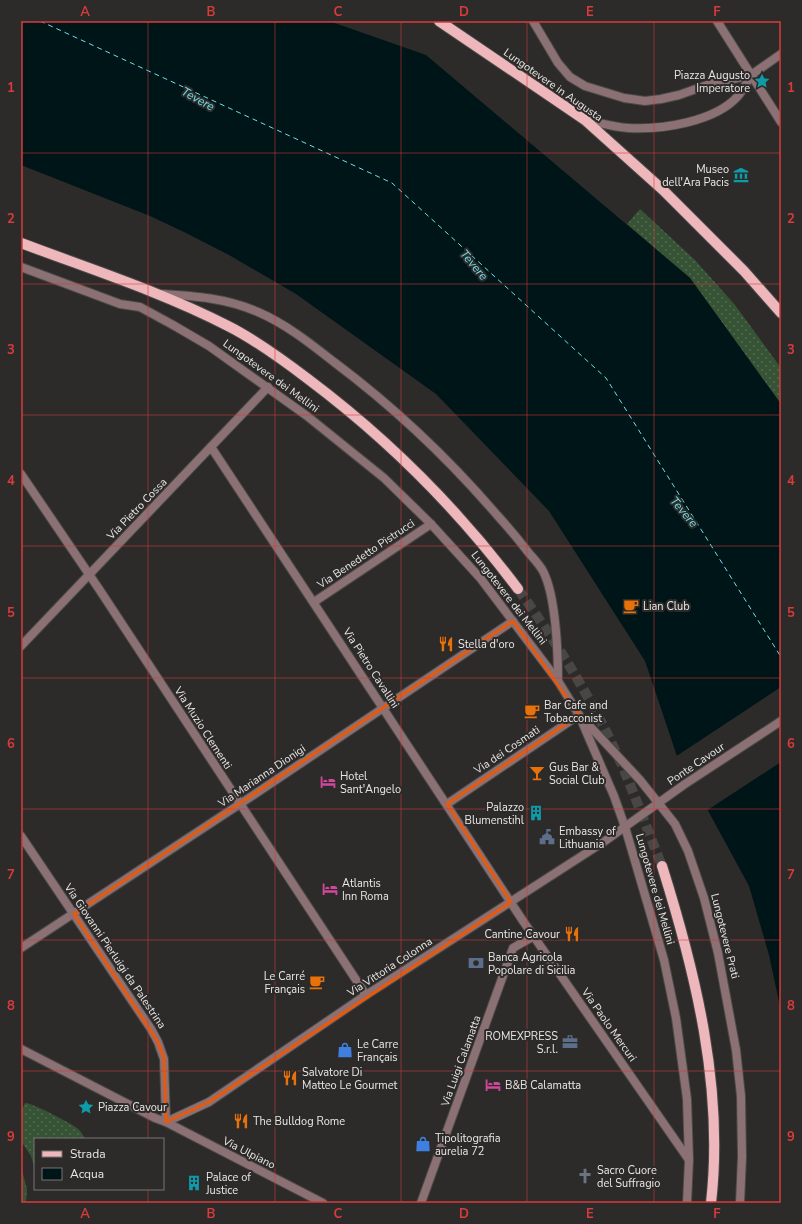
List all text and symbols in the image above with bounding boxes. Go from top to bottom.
text: A [80,3,90,21]
text: B [207,3,216,21]
text: C [334,3,343,21]
text: D [459,3,469,21]
text: E [586,3,594,21]
text: F [713,3,721,21]
street label: Lungotevere in Augusta [500,45,606,125]
place label: Piazza Augusto Imperatore [674,68,750,96]
place icon: Piazza Augusto Imperatore [753,72,771,90]
text: 1 [7,79,15,97]
text: 1 [787,79,795,97]
water label: Tevere [179,83,218,115]
place label: Museo dell'Ara Pacis [662,162,729,190]
museum icon: Museo dell'Ara Pacis [732,166,750,184]
text: 2 [7,210,15,228]
text: 2 [787,210,795,228]
water label: Tevere [456,246,492,284]
street label: Lungotevere dei Mellini [220,336,322,416]
text: 3 [7,341,15,359]
text: 3 [787,341,795,359]
text: 4 [7,472,15,490]
text: 4 [787,472,795,490]
street label: Via Pietro Cossa [103,475,170,544]
water label: Tevere [666,493,702,531]
street label: Via Benedetto Pistrucci [314,516,418,593]
street label: Lungotevere dei Mellini [468,548,550,648]
cafe icon: Lian Club [622,597,640,615]
place label: Lian Club [643,599,690,614]
text: 5 [7,604,15,622]
text: 5 [787,604,795,622]
street label: Via Pietro Cavallini [339,624,403,711]
restaurant icon: Stella d'oro [437,635,455,653]
place label: Stella d'oro [458,637,515,652]
street label: Via Muzio Clementi [170,683,235,772]
place label: Bar Cafe and Tobacconist [544,698,608,726]
cafe icon: Bar Cafe and Tobacconist [523,702,541,720]
street label: Via dei Cosmati [470,722,543,778]
text: 6 [7,735,15,753]
text: 6 [787,735,795,753]
street label: Ponte Cavour [664,739,728,789]
street label: Via Marianna Dionigi [215,741,309,811]
place label: Gus Bar & Social Club [549,760,605,788]
bar icon: Gus Bar & Social Club [528,764,546,782]
place label: Hotel Sant'Angelo [340,769,401,797]
hotel icon: Hotel Sant'Angelo [319,773,337,791]
place label: Palazzo Blumenstihl [464,800,525,828]
building icon: Palazzo Blumenstihl [527,804,545,822]
place label: Embassy of Lithuania [559,824,616,852]
public building icon: Embassy of Lithuania [538,828,556,846]
street label: Lungotevere dei Mellini [632,832,678,946]
text: 7 [7,866,15,884]
text: 7 [787,866,795,884]
place label: Atlantis Inn Roma [342,876,389,904]
street label: Via Giovanni Pierluigi da Palestrina [60,880,169,1032]
hotel icon: Atlantis Inn Roma [321,880,339,898]
street label: Lungotevere Prati [707,892,743,980]
restaurant icon: Cantine Cavour [563,925,581,943]
place label: Cantine Cavour [485,927,560,942]
street label: Via Vittoria Colonna [344,934,436,1001]
place label: Banca Agricola Popolare di Sicilia [488,950,576,978]
bank icon: Banca Agricola Popolare di Sicilia [467,954,485,972]
place label: Le Carré Français [264,969,305,997]
cafe icon: Le Carré Français [308,973,326,991]
street label: Via Paolo Mercuri [577,984,640,1065]
text: 8 [7,997,15,1015]
text: 8 [787,997,795,1015]
street label: Via Luigi Calamatta [437,1013,485,1110]
place label: ROMEXPRESS S.r.l. [485,1029,558,1057]
office icon: ROMEXPRESS S.r.l. [561,1033,579,1051]
place label: Le Carre Français [357,1037,398,1065]
shop icon: Le Carre Français [336,1041,354,1059]
place label: Salvatore Di Matteo Le Gourmet [302,1065,398,1093]
restaurant icon: Salvatore Di Matteo Le Gourmet [281,1069,299,1087]
hotel icon: B&B Calamatta [484,1076,502,1094]
place label: B&B Calamatta [505,1078,581,1093]
place icon: Piazza Cavour [77,1098,95,1116]
place label: Piazza Cavour [98,1100,167,1115]
restaurant icon: The Bulldog Rome [232,1112,250,1130]
place label: The Bulldog Rome [253,1114,345,1129]
text: 9 [7,1128,15,1146]
text: 9 [787,1128,795,1146]
place label: Tipolitografia aurelia 72 [435,1131,501,1159]
street label: Via Ulpiano [219,1133,278,1173]
shop icon: Tipolitografia aurelia 72 [414,1135,432,1153]
legend [34,1138,164,1190]
text: Strada [70,1146,106,1162]
place label: Sacro Cuore del Suffragio [597,1163,660,1191]
text: Acqua [70,1166,104,1182]
church icon: Sacro Cuore del Suffragio [576,1167,594,1185]
place label: Palace of Justice [205,1170,251,1198]
building icon: Palace of Justice [185,1174,203,1192]
text: A [80,1205,90,1223]
text: B [207,1205,216,1223]
text: C [334,1205,343,1223]
text: D [459,1205,469,1223]
text: E [586,1205,594,1223]
text: F [713,1205,721,1223]

